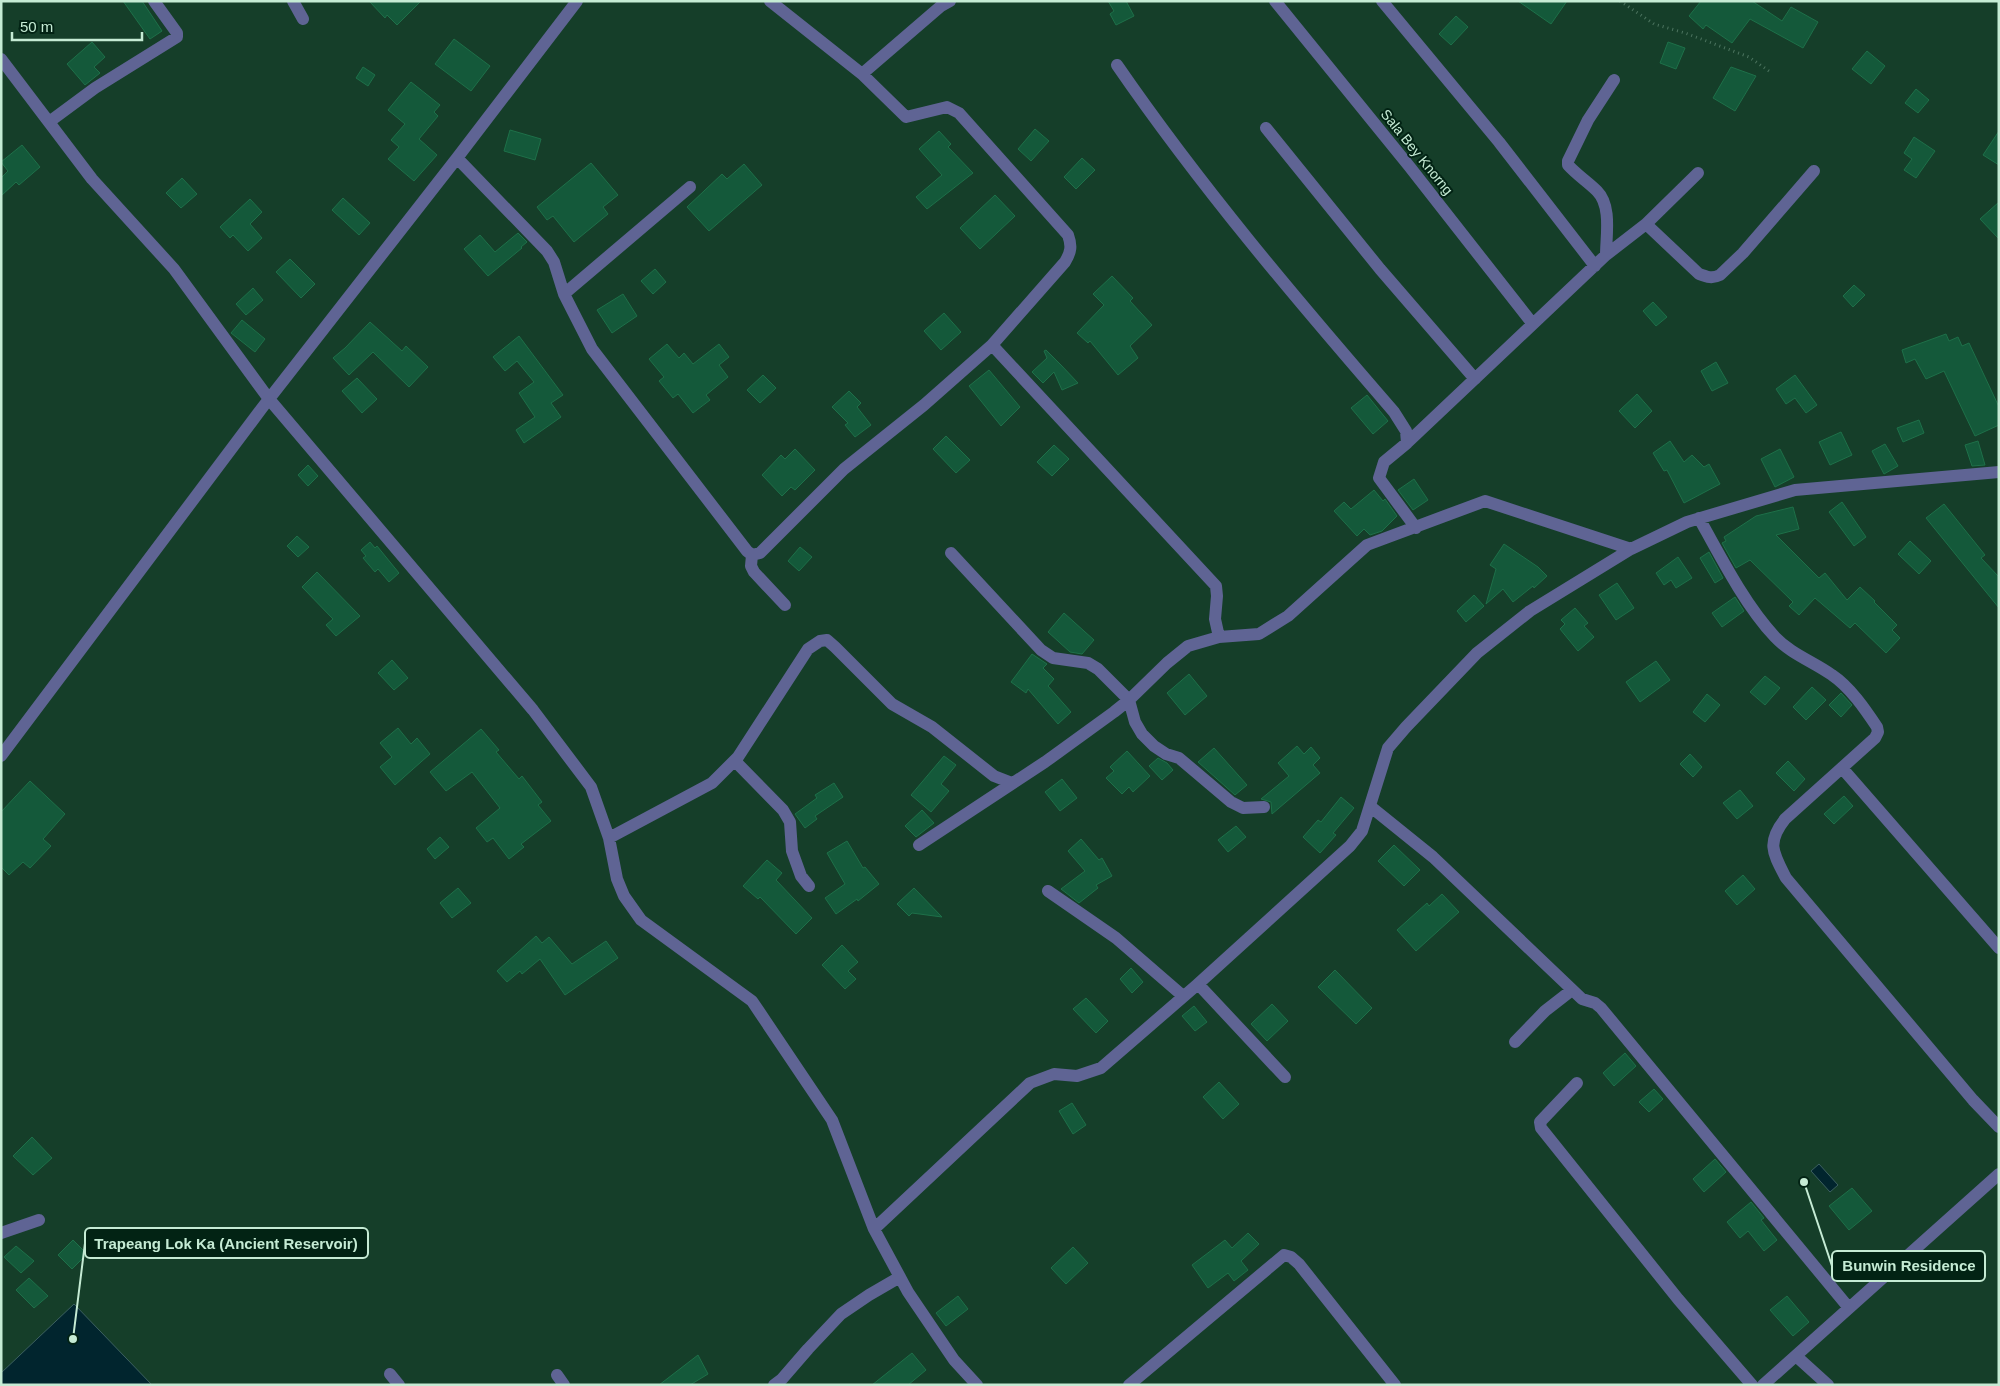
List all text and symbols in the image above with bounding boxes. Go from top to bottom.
scale bar [12,10,142,42]
text: 50 m [20,18,53,35]
street label: Sala Bey Knorng [1378,106,1456,198]
callout: Trapeang Lok Ka (Ancient Reservoir) [85,1228,368,1258]
text: Trapeang Lok Ka (Ancient Reservoir) [94,1235,358,1252]
callout: Bunwin Residence [1832,1251,1985,1281]
text: Bunwin Residence [1842,1257,1976,1274]

